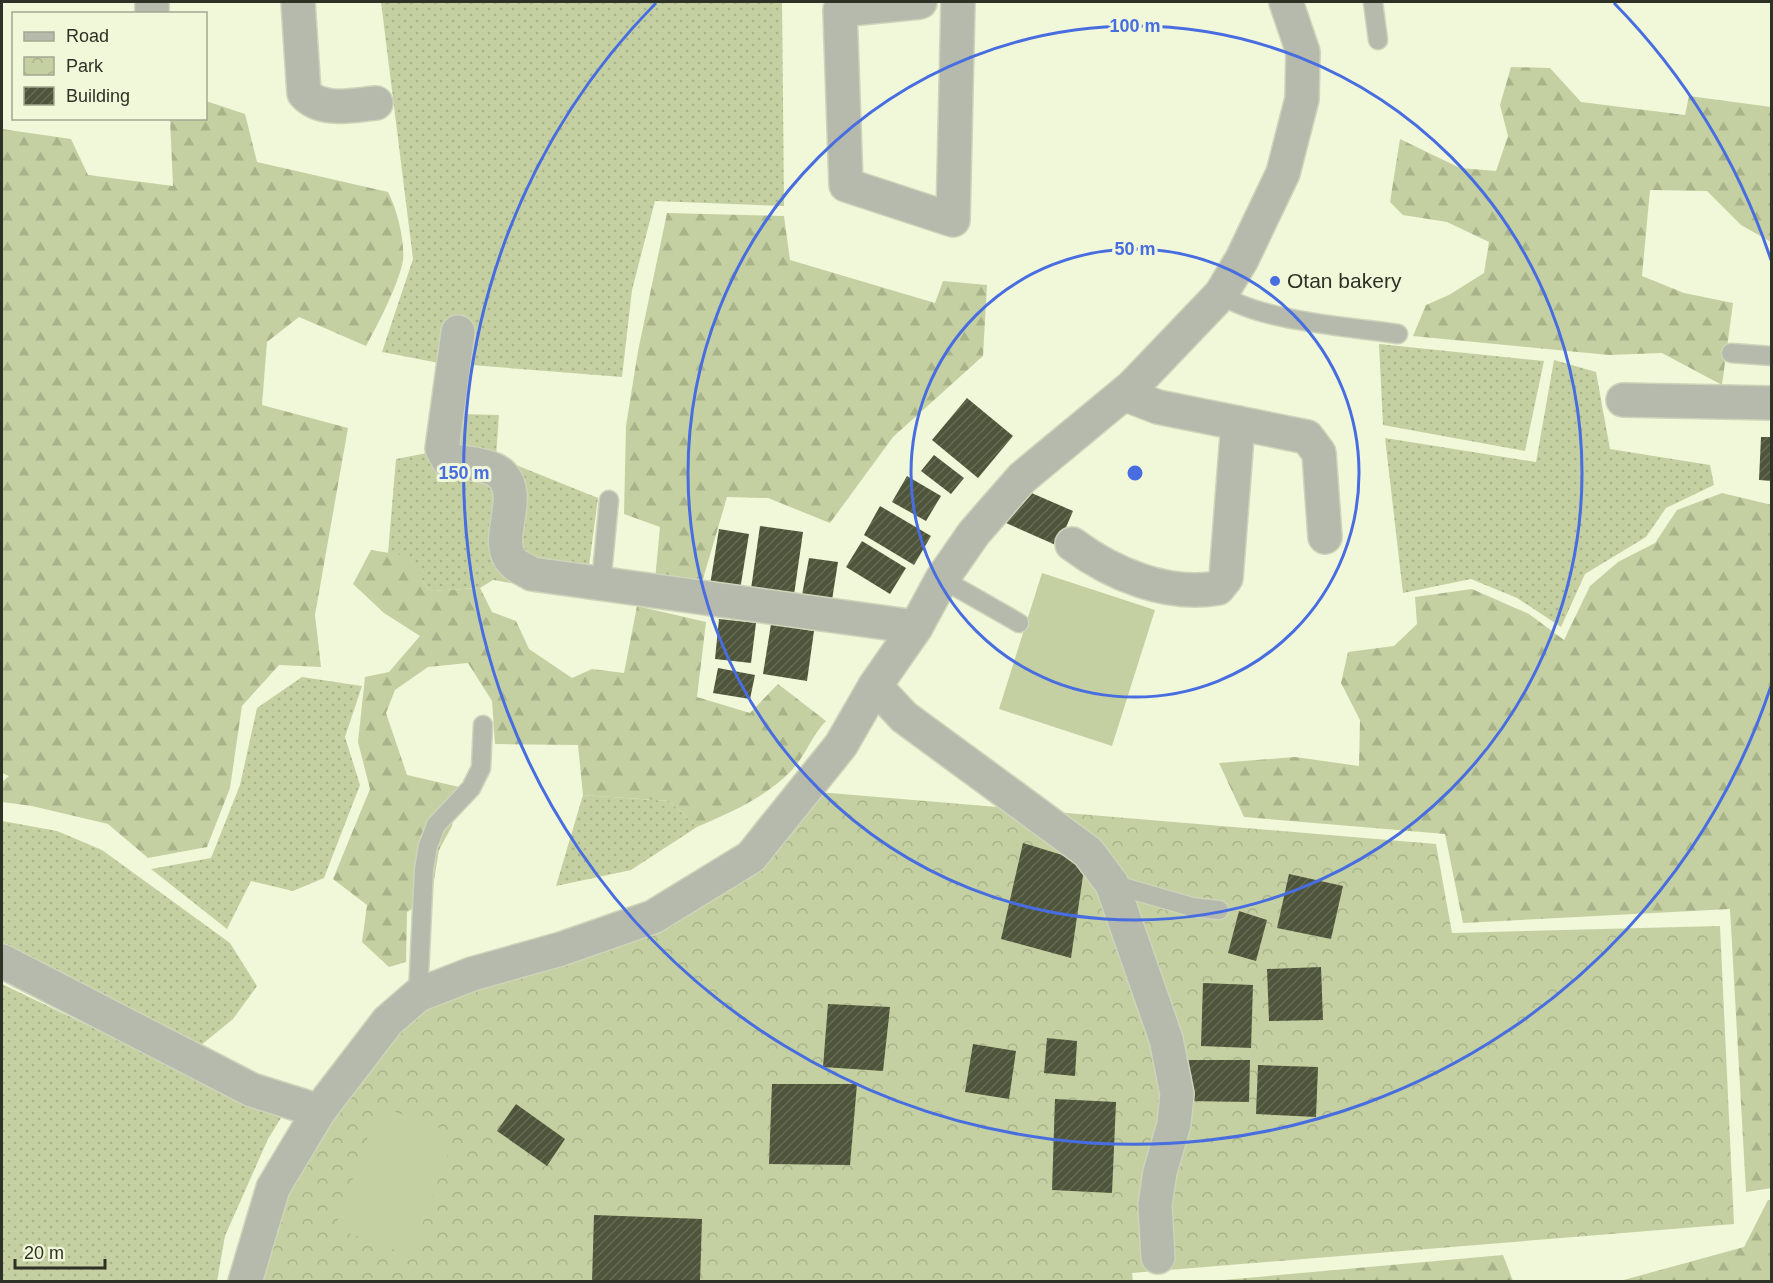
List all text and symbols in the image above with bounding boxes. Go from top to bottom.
legend [12,12,207,120]
text: 100 m [1109,16,1161,36]
text: Road [66,26,109,46]
text: Park [66,56,104,76]
text: Building [66,86,130,106]
text: 50 m [1114,239,1156,259]
place label: Otan bakery [1287,269,1402,292]
marker: Otan bakery [1268,274,1282,288]
text: 150 m [438,463,490,483]
centre of rings [1125,463,1145,483]
scale bar [15,1232,105,1270]
text: 20 m [24,1243,64,1263]

